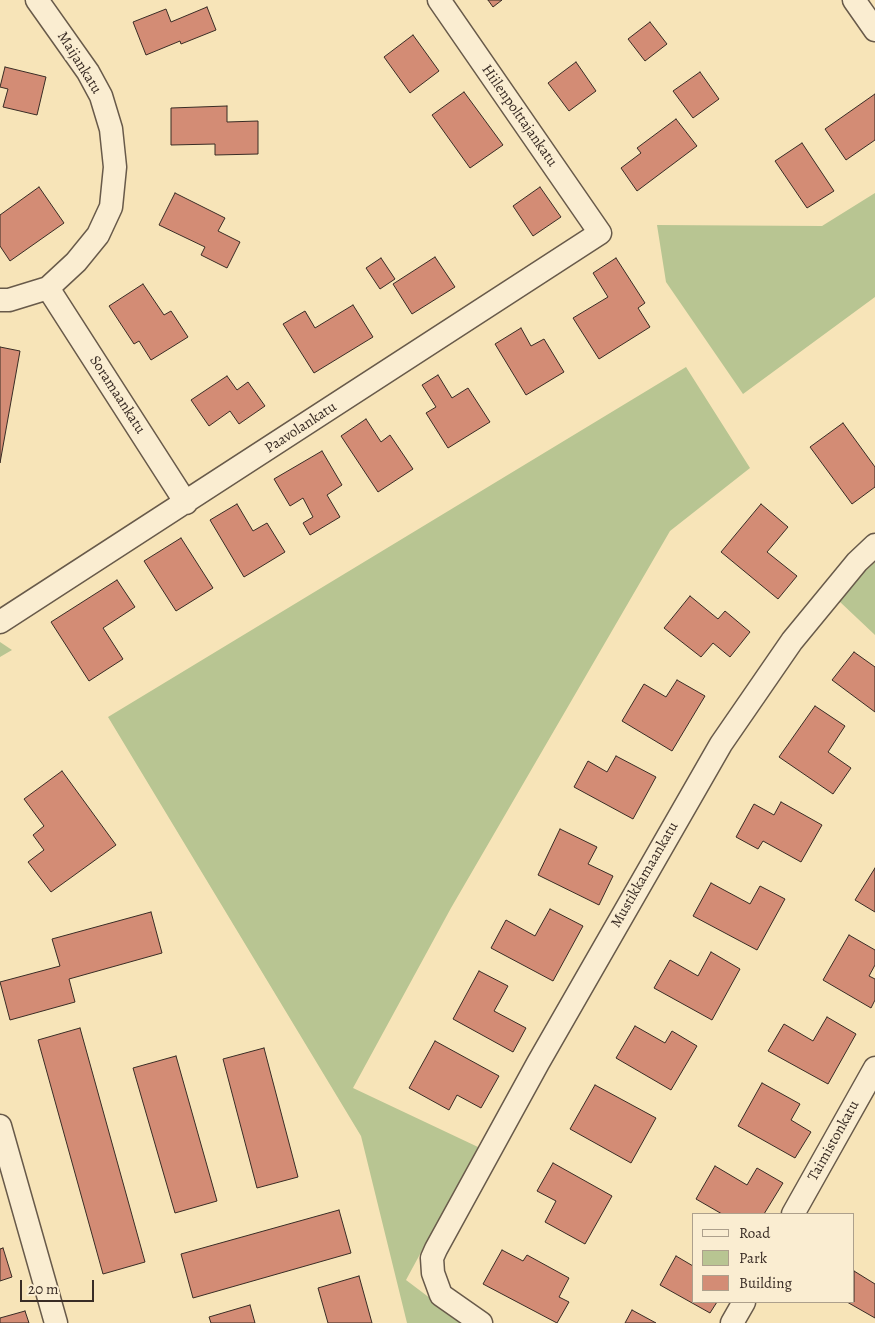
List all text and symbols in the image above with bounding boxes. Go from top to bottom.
street label: Maijankatu [53,29,105,97]
street label: Hiilenpolttajankatu [477,62,561,170]
street label: Soramaankatu [85,353,149,437]
street label: Paavolankatu [262,398,340,458]
street label: Mustikkamaankatu [607,819,683,931]
street label: Taimistonkatu [804,1098,864,1184]
legend [692,1213,855,1303]
text: Road [739,1223,770,1243]
text: Park [739,1248,767,1268]
scale bar [22,1270,96,1302]
text: Building [739,1273,792,1293]
text: 20 m [28,1279,59,1299]

